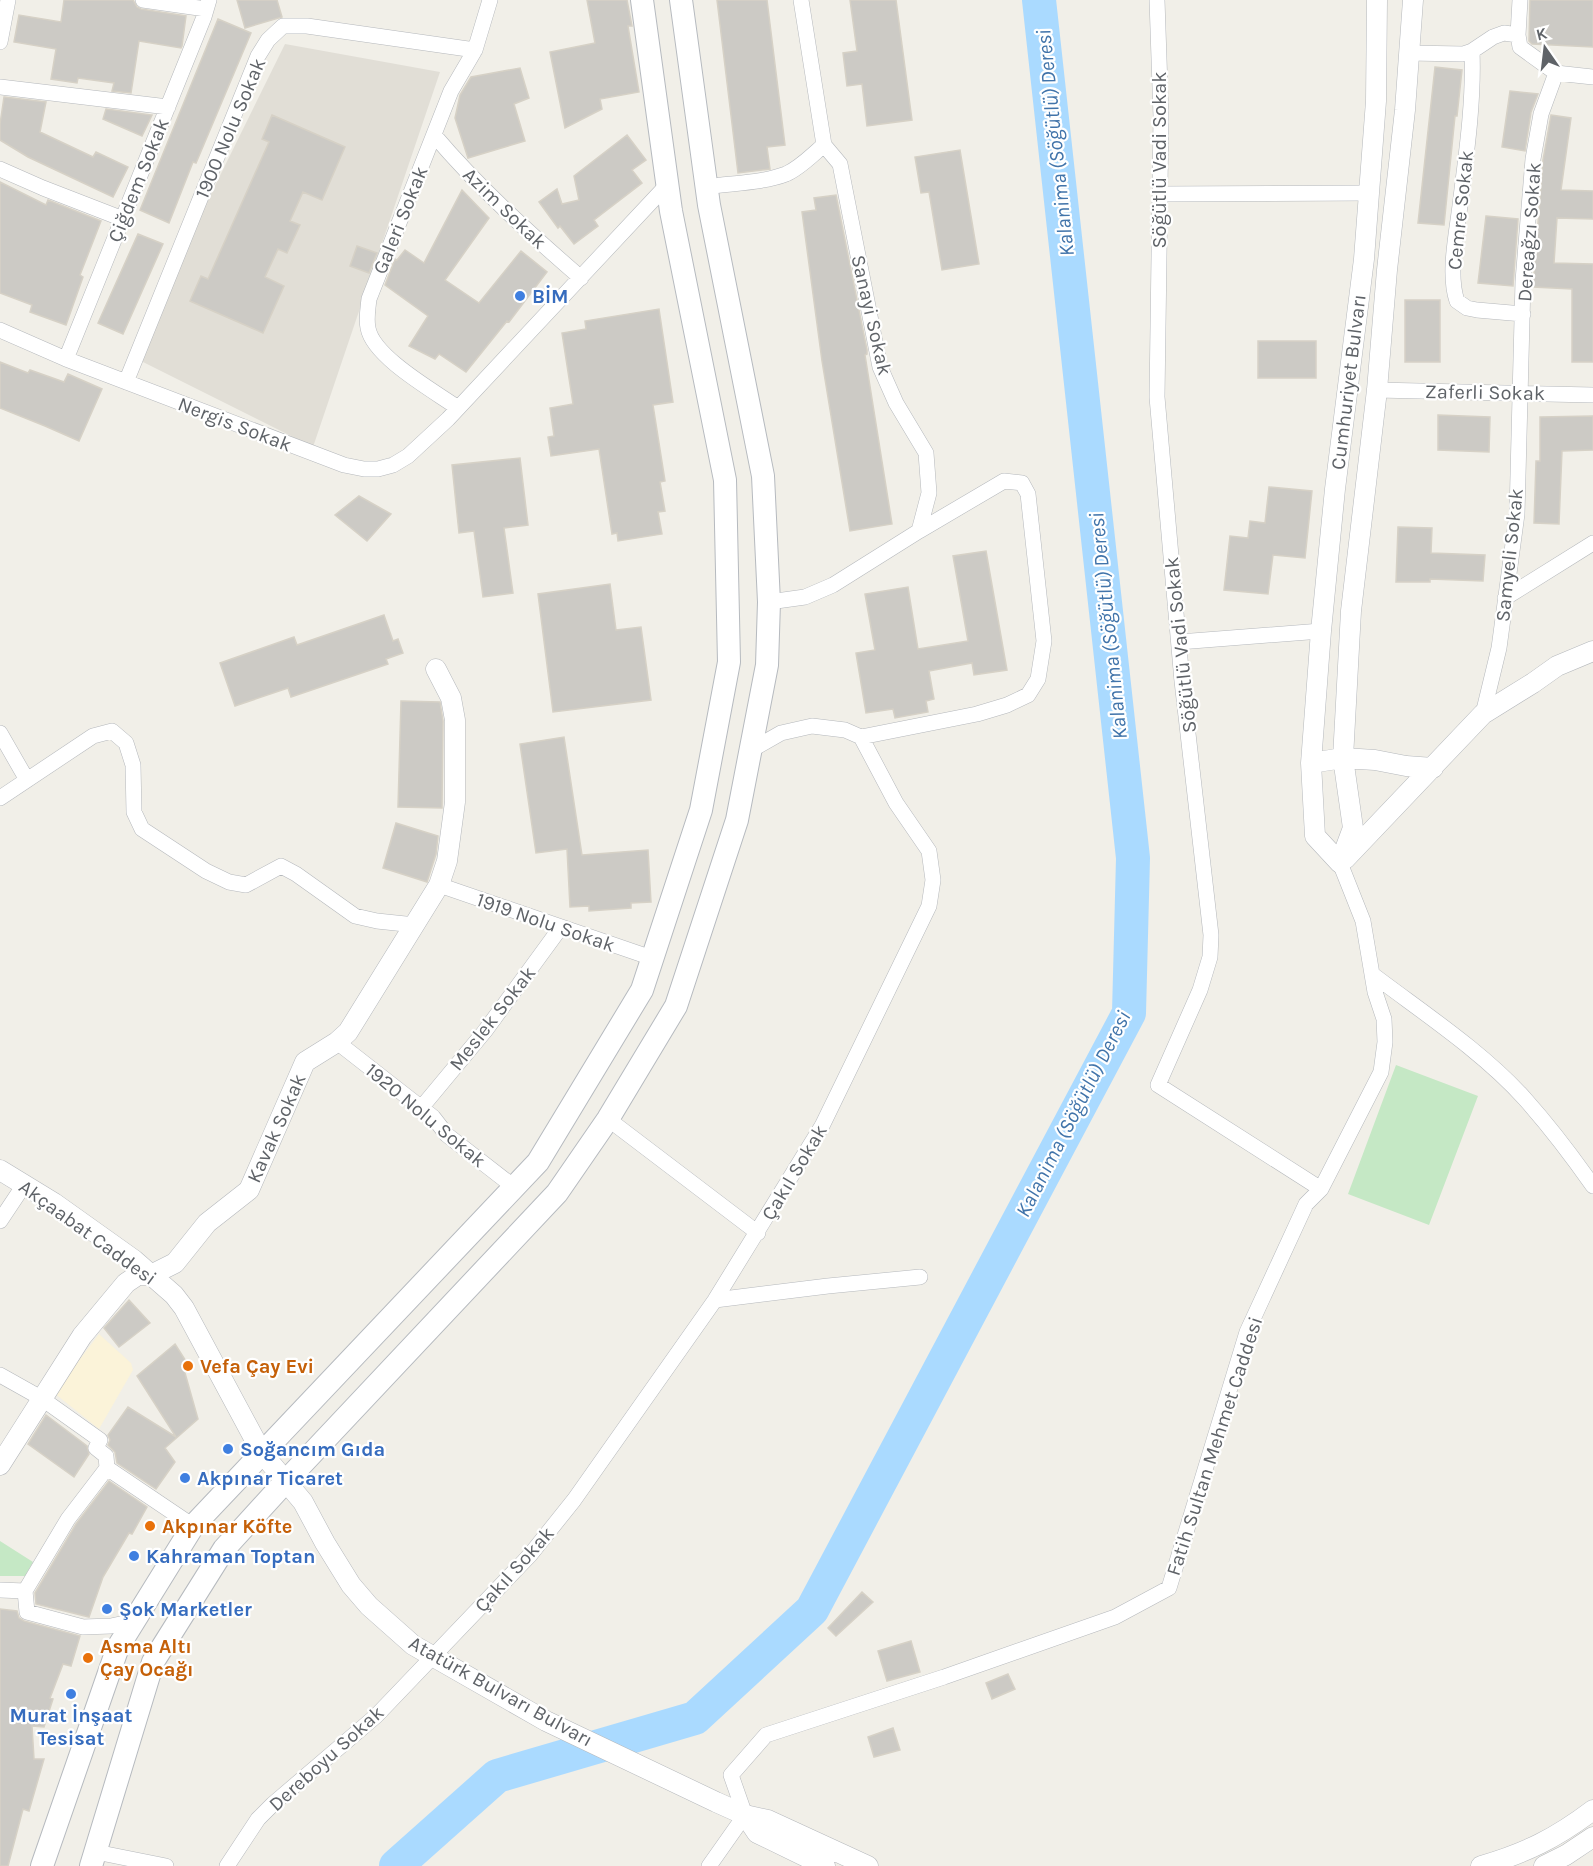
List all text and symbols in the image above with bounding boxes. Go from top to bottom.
north arrow [1515,18,1575,78]
text: K [1534,23,1549,44]
water label: Kalanima (Söğütlü) Deresi [1031,28,1079,258]
street label: 1900 Nolu Sokak [191,55,270,202]
street label: Söğütlü Vadi Sokak [1148,71,1171,249]
street label: Çiğdem Sokak [103,115,174,246]
street label: Cemre Sokak [1443,149,1478,271]
street label: Dereağzı Sokak [1513,161,1546,303]
street label: Galeri Sokak [368,163,433,277]
street label: Azim Sokak [458,163,551,254]
street label: Sanayi Sokak [846,253,897,378]
place label: BİM [532,285,569,308]
marker: BİM [513,289,527,303]
street label: Cumhuriyet Bulvarı [1326,293,1371,471]
street label: Zaferli Sokak [1425,380,1545,405]
street label: Nergis Sokak [175,392,295,457]
street label: Samyeli Sokak [1491,487,1528,623]
water label: Kalanima (Söğütlü) Deresi [1084,511,1132,741]
street label: Söğütlü Vadi Sokak [1160,556,1201,734]
street label: 1919 Nolu Sokak [474,888,618,957]
street label: Meslek Sokak [444,962,540,1075]
water label: Kalanima (Söğütlü) Deresi [1011,1007,1136,1221]
street label: 1920 Nolu Sokak [361,1058,491,1172]
street label: Kavak Sokak [242,1070,311,1186]
street label: Çakıl Sokak [757,1120,832,1224]
street label: Akçaabat Caddesi [15,1175,161,1290]
street label: Fatih Sultan Mehmet Caddesi [1162,1314,1267,1578]
place label: Vefa Çay Evi [200,1355,314,1378]
marker: Vefa Çay Evi [181,1359,195,1373]
place label: Soğancım Gıda [240,1438,385,1461]
marker: Soğancım Gıda [221,1442,235,1456]
place label: Akpınar Ticaret [197,1467,343,1490]
marker: Akpınar Ticaret [178,1471,192,1485]
place label: Akpınar Köfte [162,1515,292,1538]
marker: Akpınar Köfte [143,1519,157,1533]
street label: Çakıl Sokak [470,1522,559,1617]
place label: Kahraman Toptan [146,1545,315,1568]
marker: Kahraman Toptan [127,1549,141,1563]
place label: Şok Marketler [119,1598,252,1621]
marker: Şok Marketler [100,1602,114,1616]
street label: Atatürk Bulvarı Bulvarı [405,1631,597,1752]
place label: Asma Altı Çay Ocağı [100,1635,194,1681]
marker: Asma Altı Çay Ocağı [81,1651,95,1665]
marker: Murat İnşaat Tesisat [64,1687,78,1701]
street label: Dereboyu Sokak [264,1701,388,1816]
place label: Murat İnşaat Tesisat [10,1704,133,1750]

